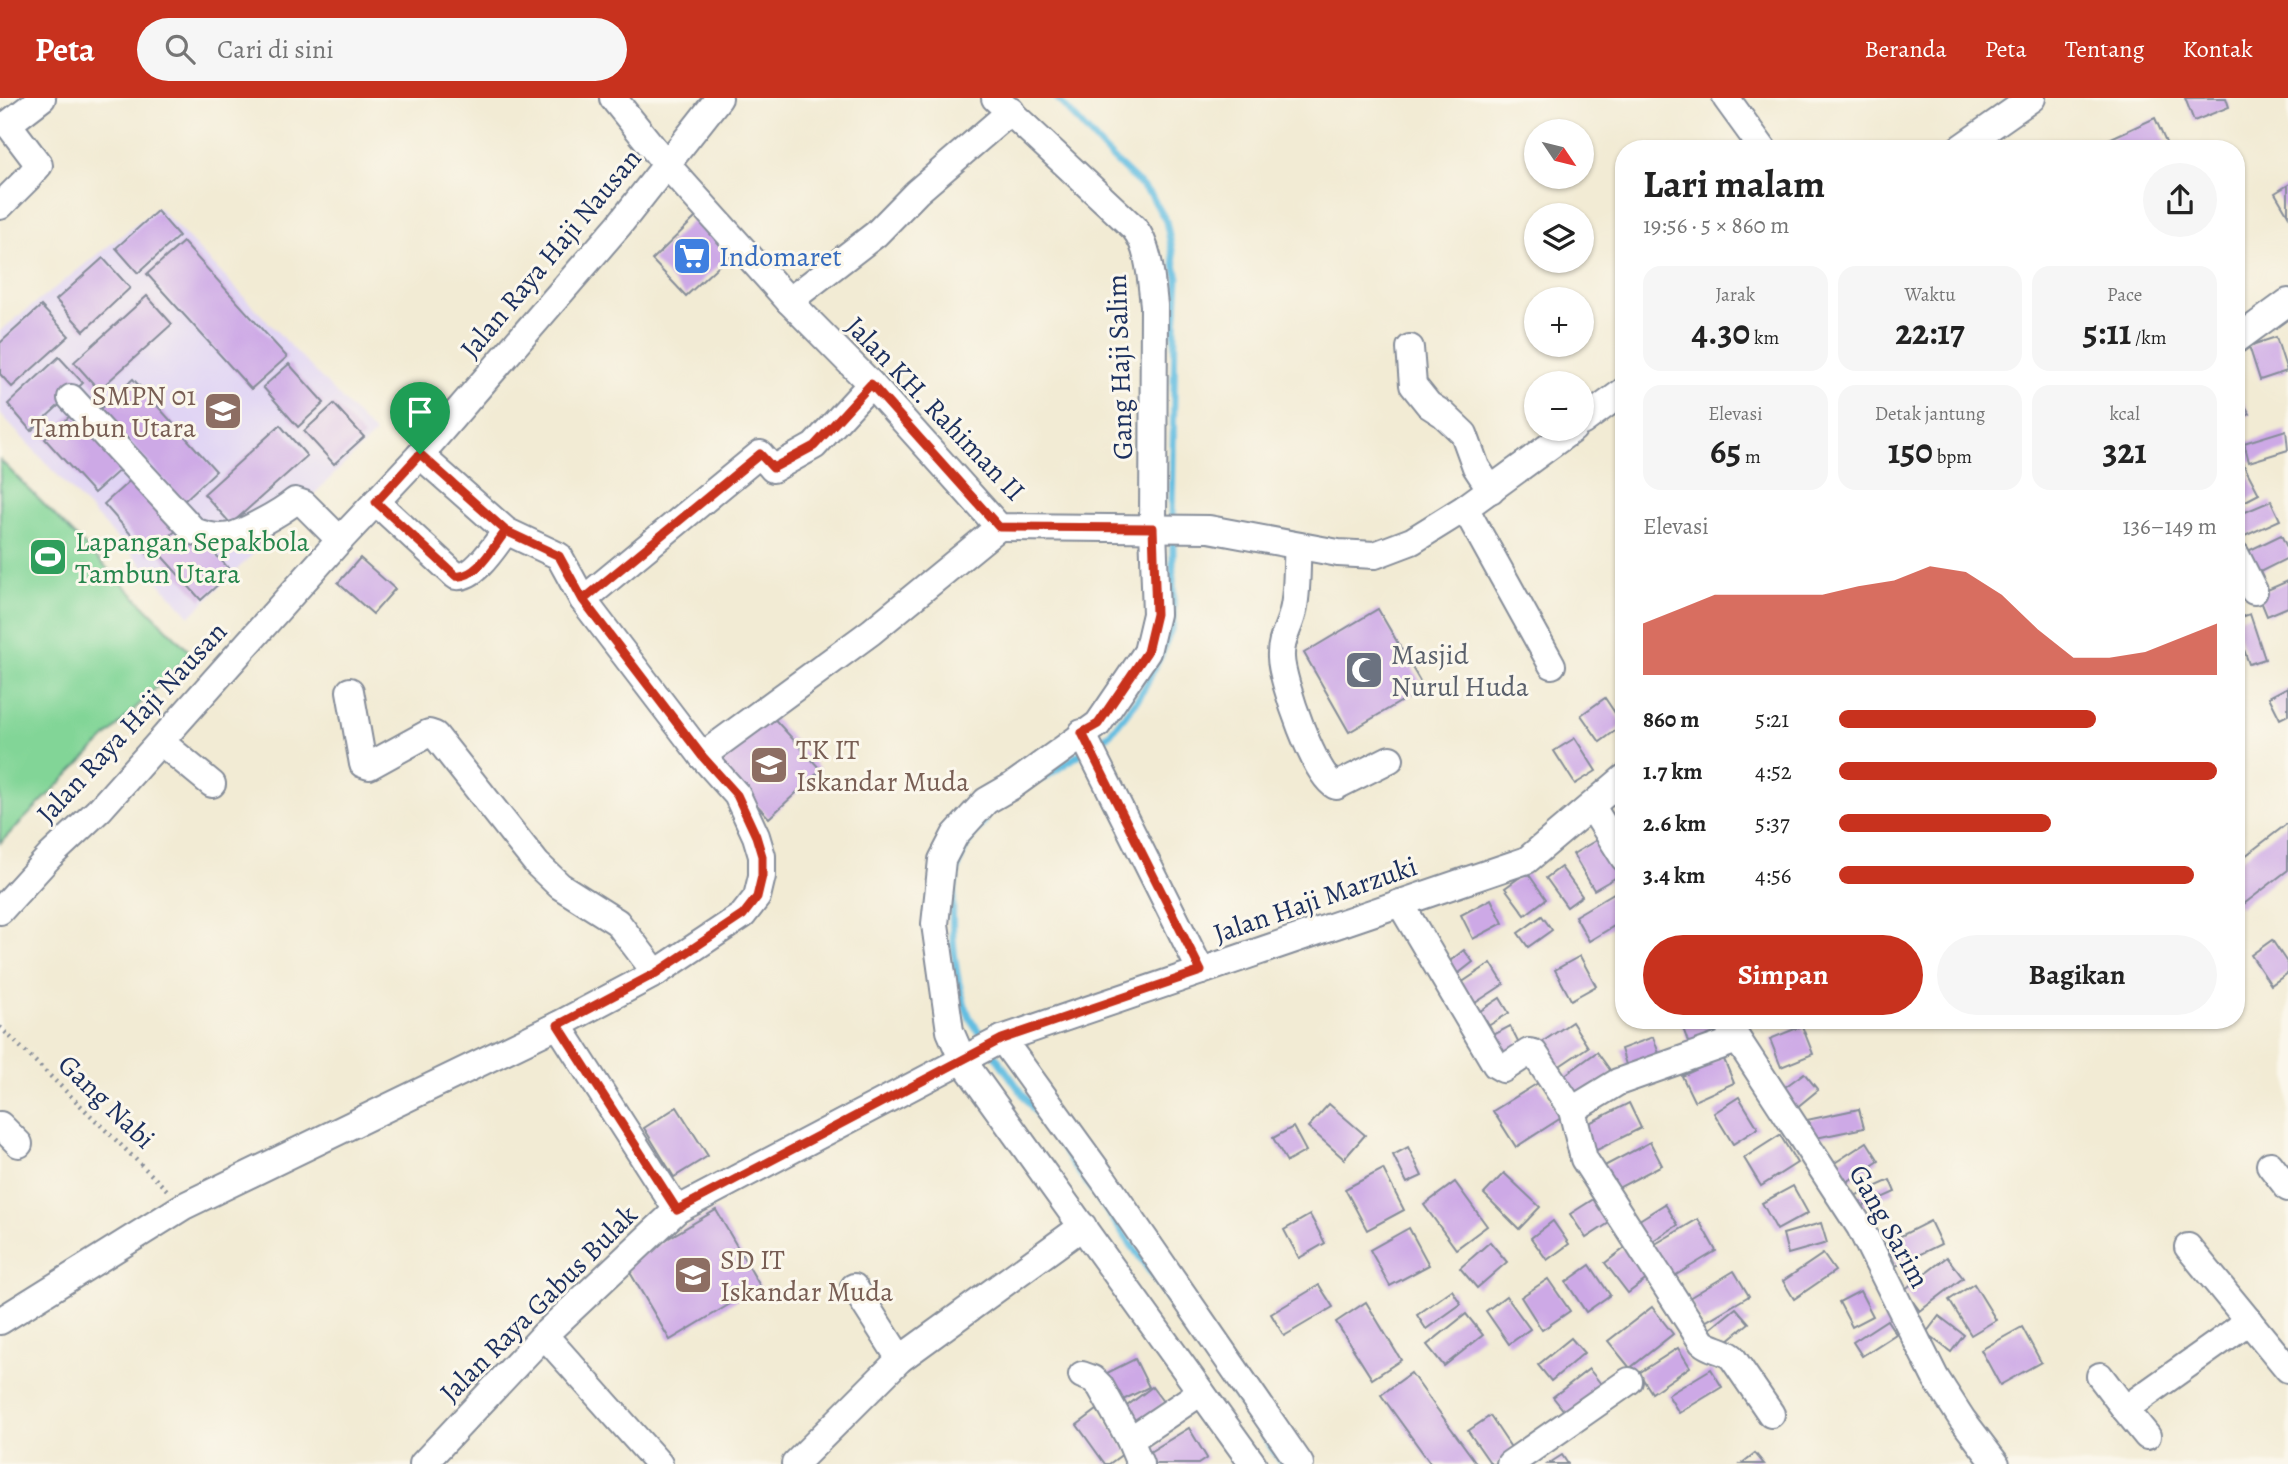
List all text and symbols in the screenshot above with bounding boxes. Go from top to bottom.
search box [137,18,627,81]
text: Peta [35,27,95,72]
icon: search [161,30,199,68]
text: Cari di sini [217,32,334,67]
text: Beranda [1864,33,1947,65]
text: Peta [1985,33,2027,65]
text: Tentang [2065,33,2145,65]
text: Kontak [2183,33,2253,65]
north arrow [1524,119,1594,189]
map controls [1524,119,1594,441]
street label: Jalan Raya Haji Nausan [452,141,650,367]
text: Lari malam [1643,158,1825,210]
button: share [2143,163,2217,237]
button: layers [1524,203,1594,273]
text: 19:56 · 5 × 860 m [1643,210,1789,241]
supermarket icon: Indomaret [671,235,713,277]
place label: Indomaret [719,238,842,276]
street label: Gang Haji Salim [1098,273,1142,460]
text: Jarak [1715,282,1755,308]
text: Waktu [1904,282,1956,308]
text: Pace [2107,282,2142,308]
button: + [1524,287,1594,357]
street label: Jalan KH. Rahiman II [837,308,1033,509]
text: 4.30 [1691,308,1750,356]
text: 22:17 [1895,308,1965,356]
text: 5:11 [2083,308,2131,356]
text: km [1750,325,1779,351]
text: /km [2131,325,2166,351]
button: − [1524,371,1594,441]
place label: SMPN 01 Tambun Utara [31,377,196,447]
pin [390,382,450,454]
school or university icon: SMPN 01 Tambun Utara [202,390,244,432]
icon: arrive [401,393,439,431]
text: Elevasi [1708,401,1763,427]
text: Detak jantung [1875,401,1985,427]
text: kcal [2109,401,2140,427]
text: 65 [1710,427,1741,475]
text: 150 [1888,427,1933,475]
text: 321 [2102,427,2147,475]
text: m [1741,444,1761,470]
text: bpm [1933,444,1972,470]
text: Elevasi [1643,511,1709,542]
text: 136–149 m [2123,511,2217,542]
place label: Lapangan Sepakbola Tambun Utara [75,523,310,593]
sports icon: Lapangan Sepakbola Tambun Utara [27,536,69,578]
street label: Jalan Raya Haji Nausan [28,613,235,832]
place label: Masjid Nurul Huda [1391,636,1529,706]
mosque icon: Masjid Nurul Huda [1343,649,1385,691]
text: 860 m [1643,704,1700,735]
text: 5:21 [1755,704,1789,735]
place label: TK IT Iskandar Muda [796,731,969,801]
school or university icon: TK IT Iskandar Muda [748,744,790,786]
text: 1.7 km [1643,756,1703,787]
text: 4:52 [1755,756,1792,787]
text: 2.6 km [1643,808,1706,839]
text: 5:37 [1755,808,1790,839]
street label: Jalan Haji Marzuki [1208,847,1422,953]
text: 3.4 km [1643,860,1705,891]
text: 4:56 [1755,860,1791,891]
button: Simpan [1643,935,1923,1015]
button: Bagikan [1937,935,2217,1015]
street label: Gang Nabi [50,1046,163,1157]
street label: Gang Sarim [1840,1158,1939,1295]
street label: Jalan Raya Gabus Bulak [432,1196,646,1411]
place label: SD IT Iskandar Muda [720,1241,893,1311]
school or university icon: SD IT Iskandar Muda [672,1254,714,1296]

